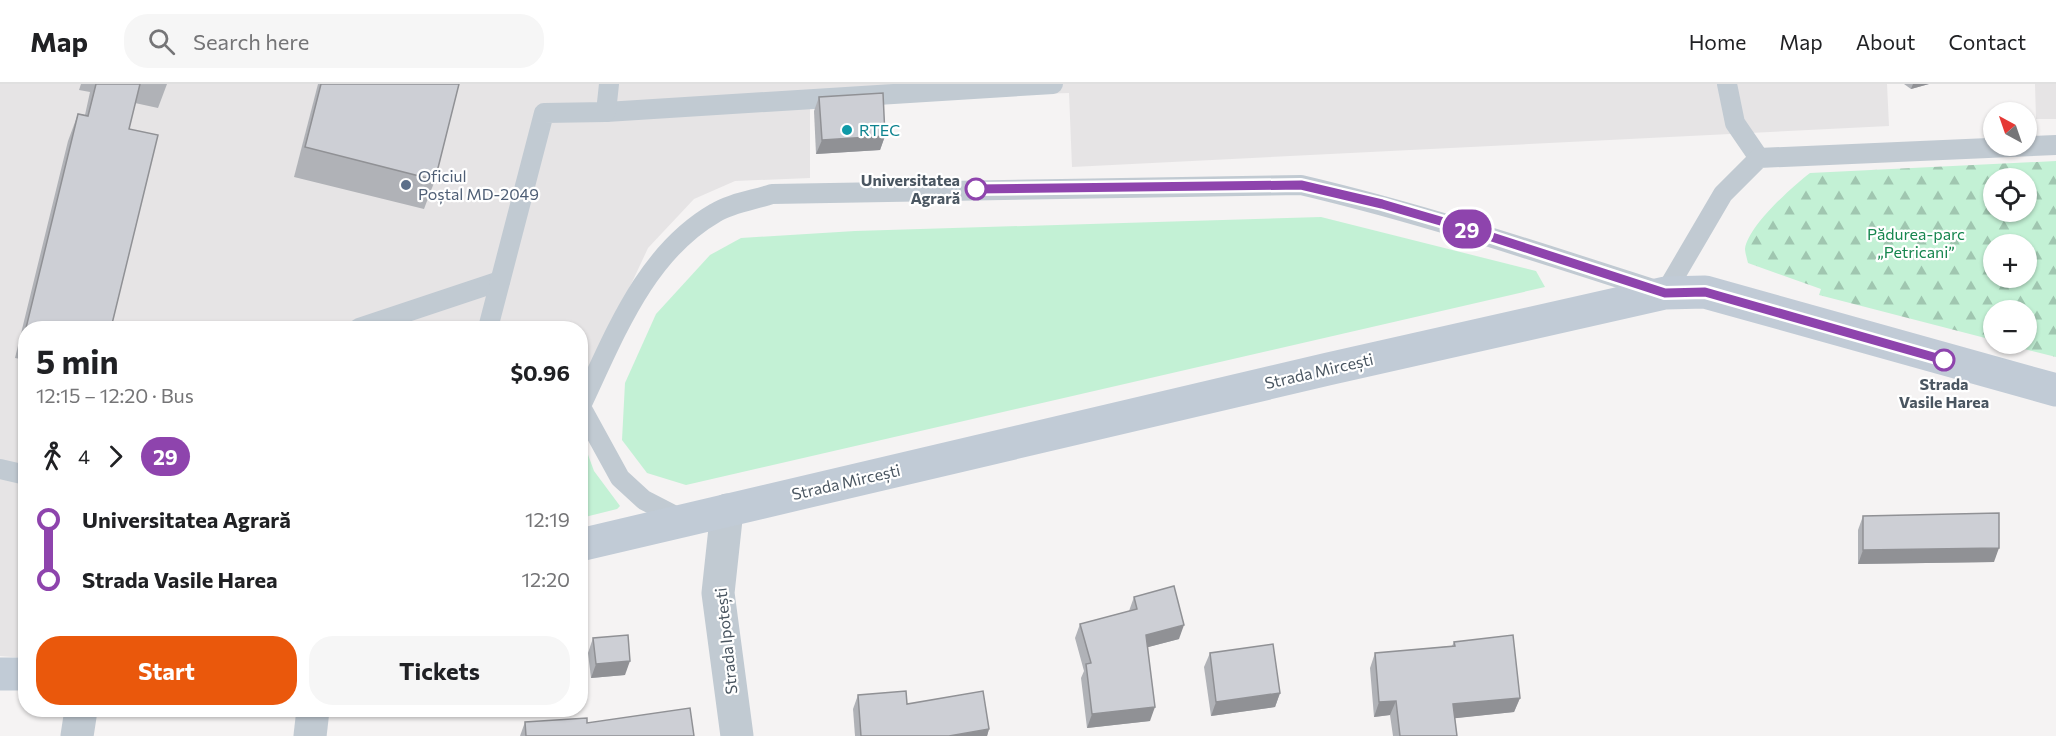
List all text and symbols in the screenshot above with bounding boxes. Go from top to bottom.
search box [124,14,544,68]
text: Map [30,24,88,58]
icon: search [145,25,178,58]
text: Search here [193,28,309,55]
text: Home [1689,29,1746,54]
text: Map [1779,29,1823,54]
text: About [1856,29,1915,54]
text: Contact [1948,29,2026,54]
north arrow [1983,102,2037,156]
map controls [1983,102,2037,354]
place label: RTEC [859,120,900,139]
marker: RTEC [840,123,854,137]
place label: Oficiul Poștal MD-2049 [418,166,539,205]
button: locate [1983,168,2037,222]
place label: Universitatea Agrară [861,170,960,207]
marker: Oficiul Poștal MD-2049 [399,178,413,192]
marker: Universitatea Agrară [965,178,987,200]
line badge: 29 [1440,210,1494,248]
text: 29 [1455,217,1479,242]
park label: Pădurea-parc „Petricani” [1867,224,1965,261]
button: + [1983,234,2037,288]
button: − [1983,300,2037,354]
text: 5 min [36,340,119,381]
street label: Strada Mircești [1263,349,1375,394]
marker: Strada Vasile Harea [1933,349,1955,371]
text: $0.96 [510,359,570,386]
place label: Strada Vasile Harea [1899,374,1989,411]
text: 12:15 – 12:20 · Bus [36,383,194,407]
icon: walk [36,440,69,473]
icon: forward [99,440,132,473]
text: 4 [78,444,90,468]
text: 29 [153,444,178,469]
street label: Strada Mircești [790,460,902,505]
text: Universitatea Agrară [82,506,291,533]
text: 12:19 [525,507,570,531]
text: Strada Vasile Harea [82,566,278,593]
text: 12:20 [522,567,570,591]
street label: Strada Ipotești [710,587,743,695]
button: Start [36,636,297,705]
button: Tickets [309,636,570,705]

